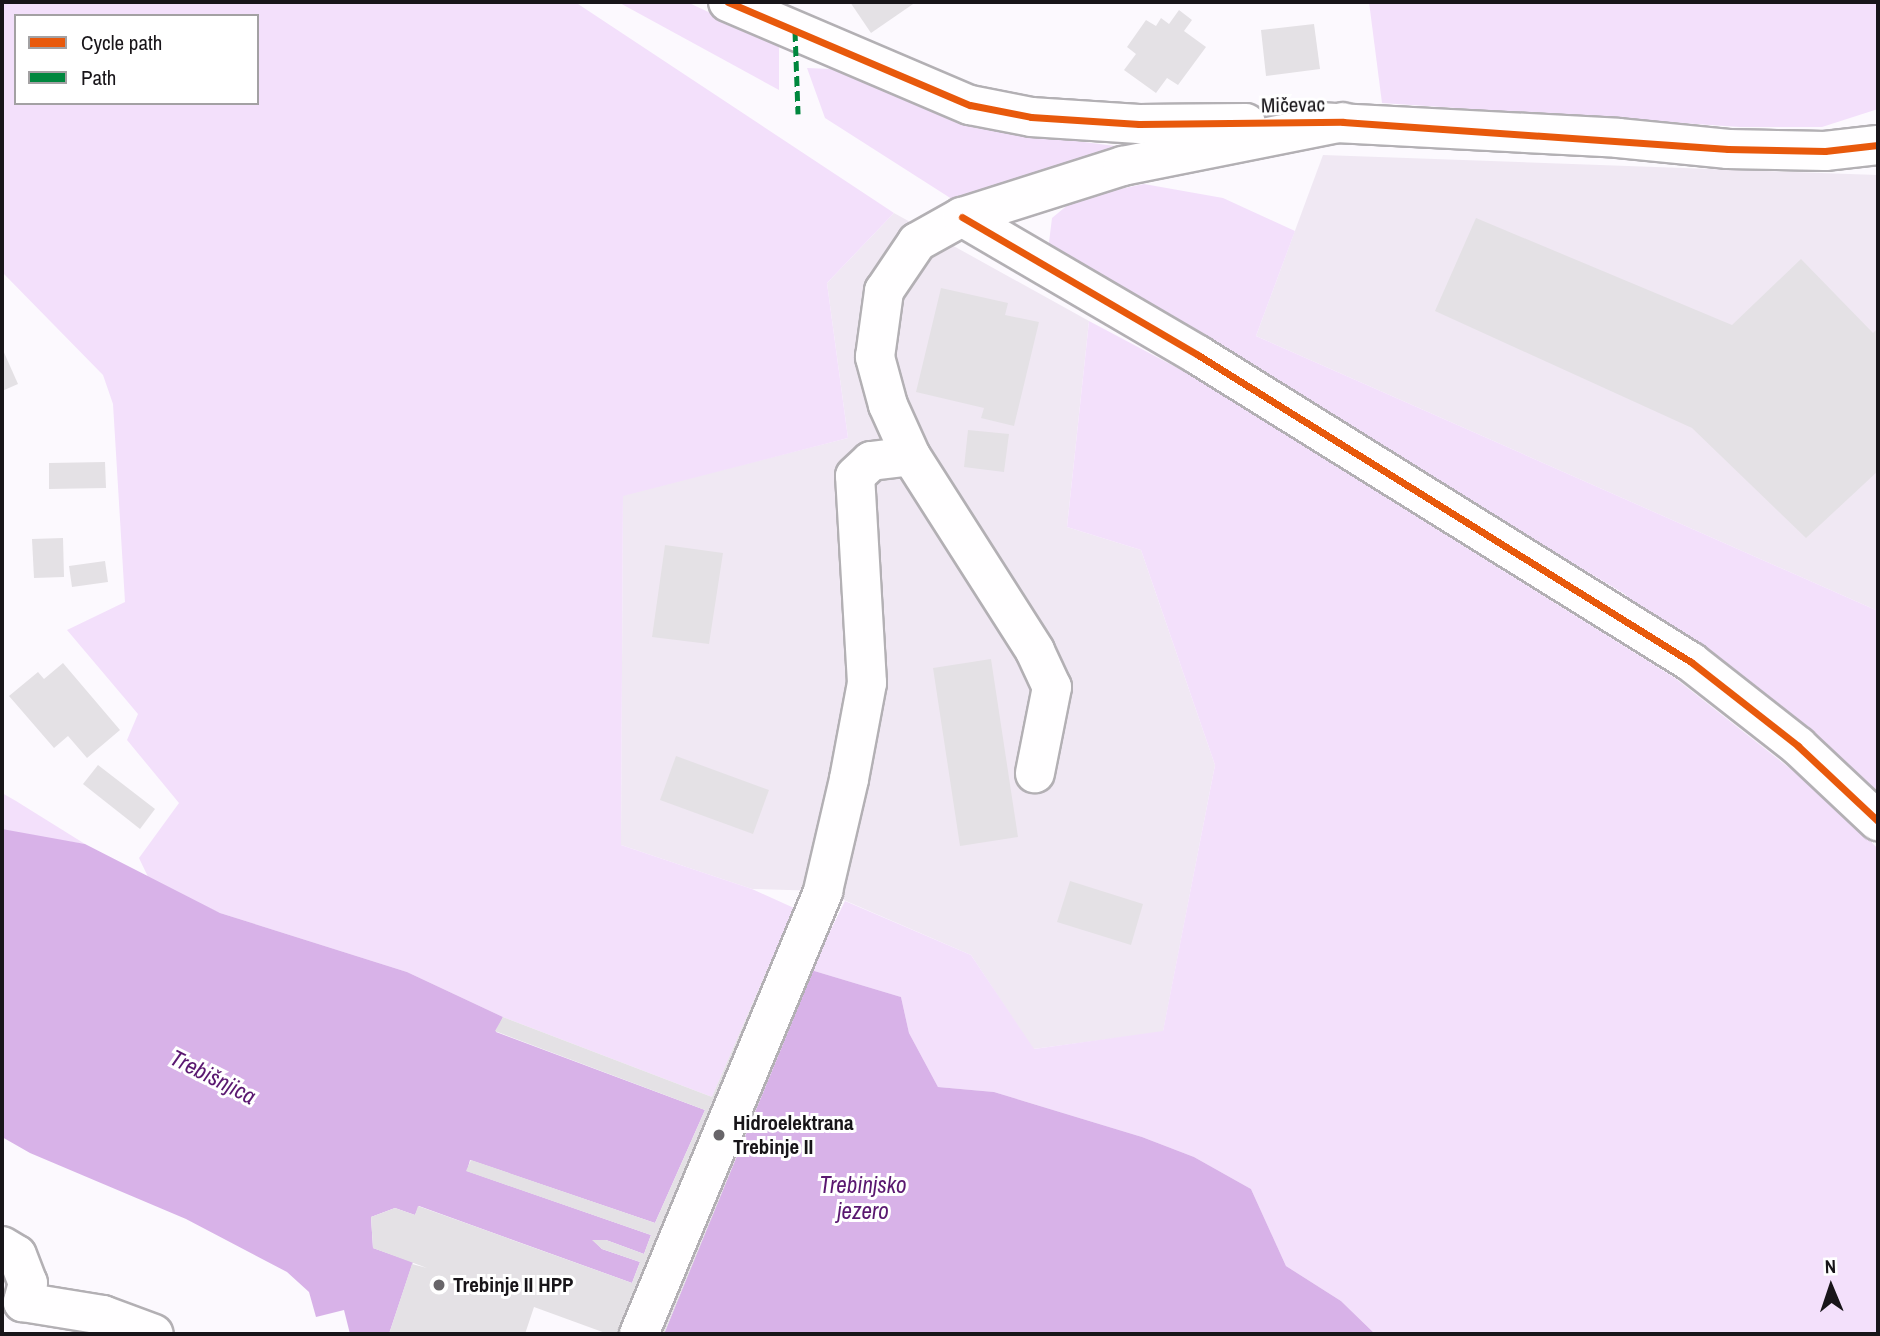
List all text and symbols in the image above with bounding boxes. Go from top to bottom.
legend [14,14,259,105]
text: Cycle path [81,28,162,57]
text: Path [81,63,116,92]
street label: Mičevac [1261,92,1325,118]
water label: Trebišnjica [166,1044,260,1110]
place label: Hidroelektrana Trebinje II [733,1110,854,1160]
marker: Hidroelektrana Trebinje II [711,1127,727,1143]
water label: Trebinjsko jezero [819,1171,907,1225]
north arrow [1796,1252,1866,1322]
text: N [1824,1253,1836,1279]
place label: Trebinje II HPP [453,1272,574,1298]
marker: Trebinje II HPP [431,1277,447,1293]

